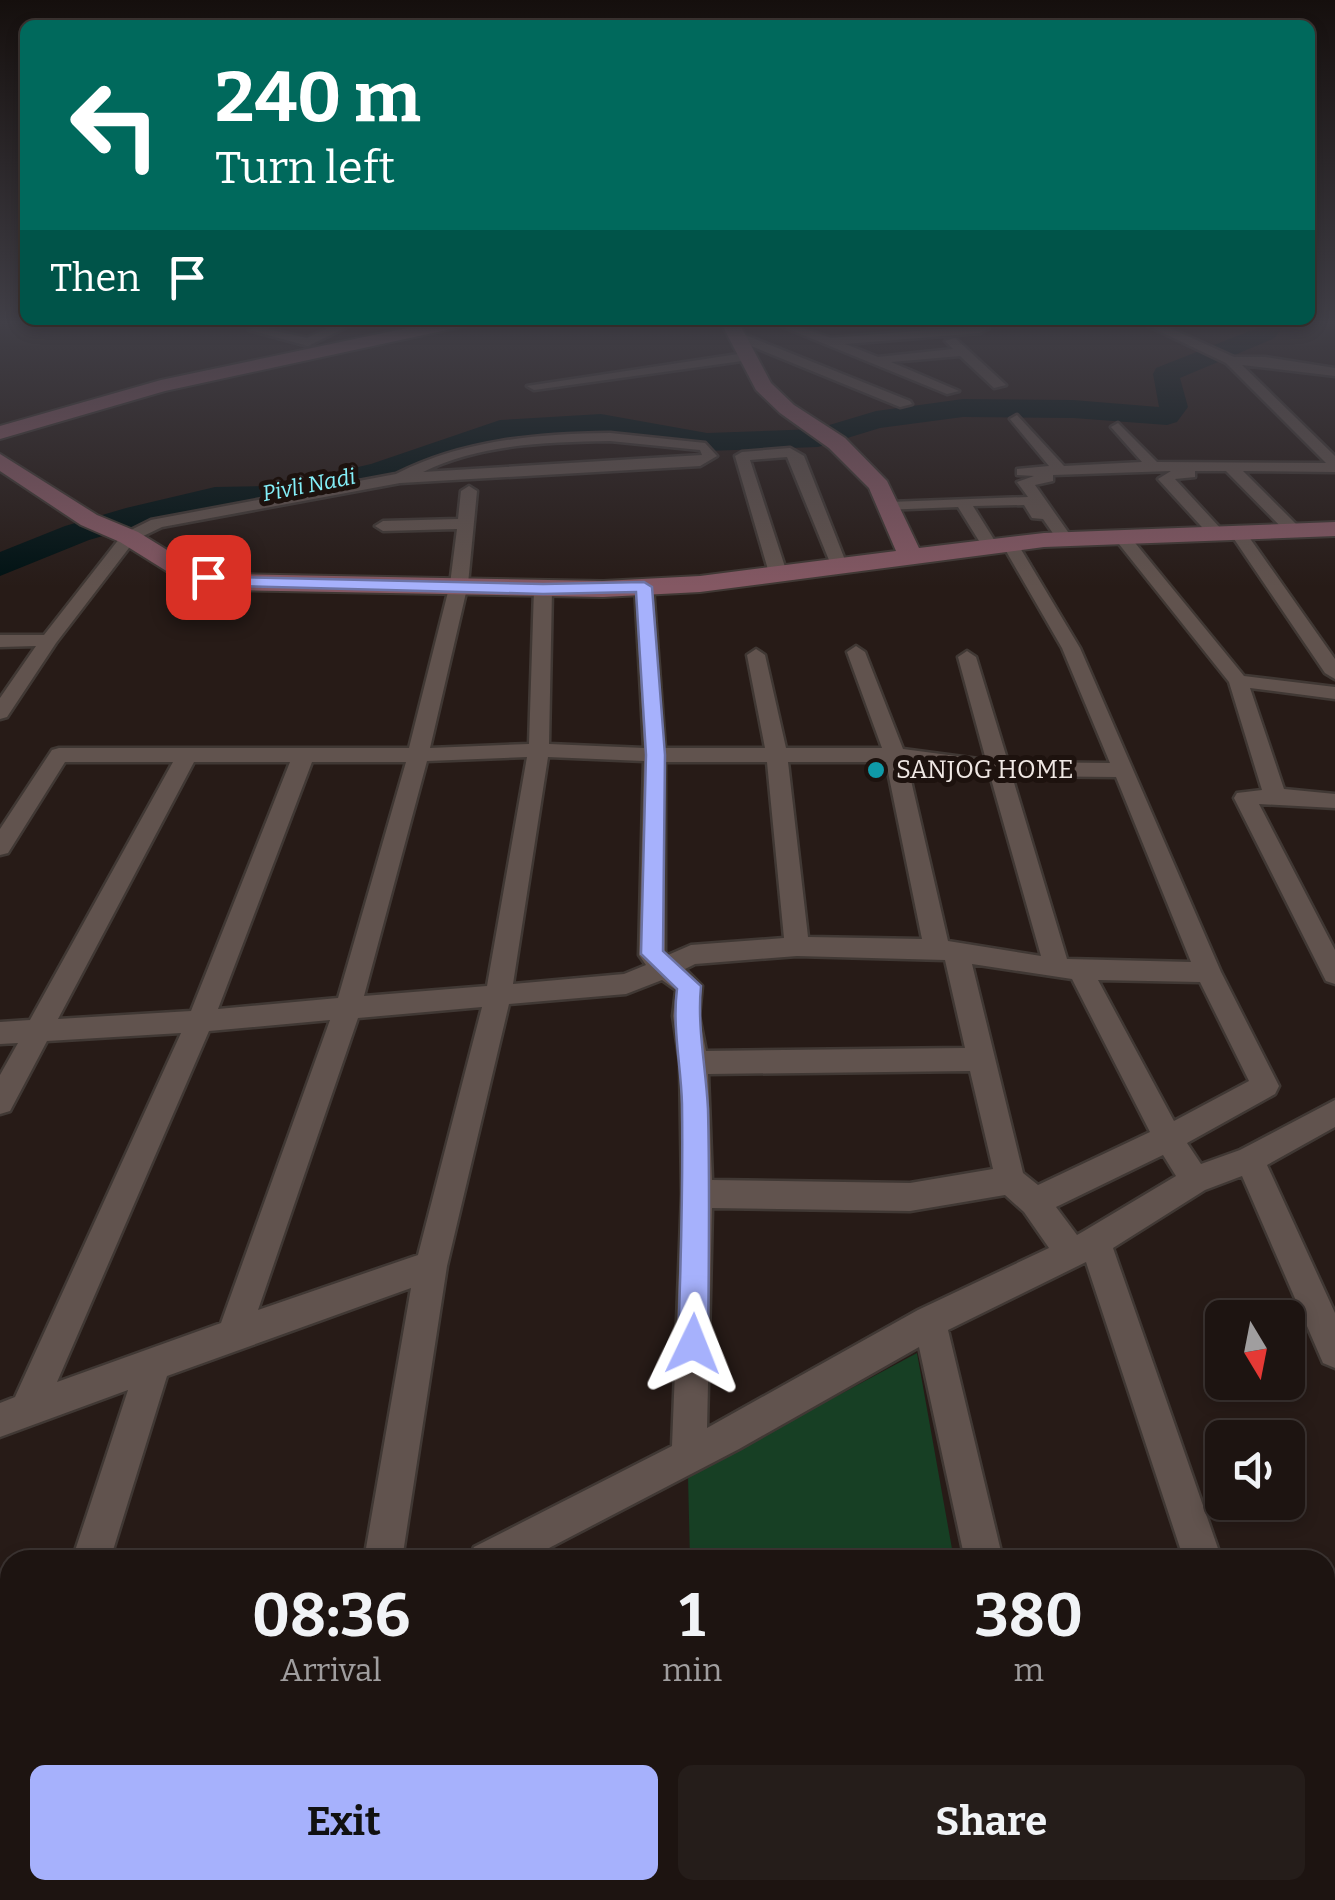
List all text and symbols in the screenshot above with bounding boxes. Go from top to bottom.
text: 240 m [215,56,421,140]
icon: left [50,60,180,190]
text: Turn left [215,141,395,195]
icon: arrive [160,250,215,305]
text: Then [50,255,140,301]
water label: Pivli Nadi [260,463,358,507]
pin [166,535,251,620]
icon: arrive [181,550,236,605]
place label: SANJOG HOME [896,755,1074,785]
marker: SANJOG HOME [865,759,887,781]
position arrow [641,1292,745,1396]
north arrow [1205,1300,1305,1400]
map controls [1205,1300,1305,1520]
button: sound [1205,1420,1305,1520]
text: 08:36 [252,1580,410,1652]
text: 1 [679,1580,705,1652]
text: 380 [974,1580,1083,1652]
text: Arrival [280,1651,382,1689]
text: min [662,1651,722,1689]
text: m [1013,1651,1044,1689]
button: Exit [30,1765,658,1880]
button: Share [678,1765,1305,1880]

